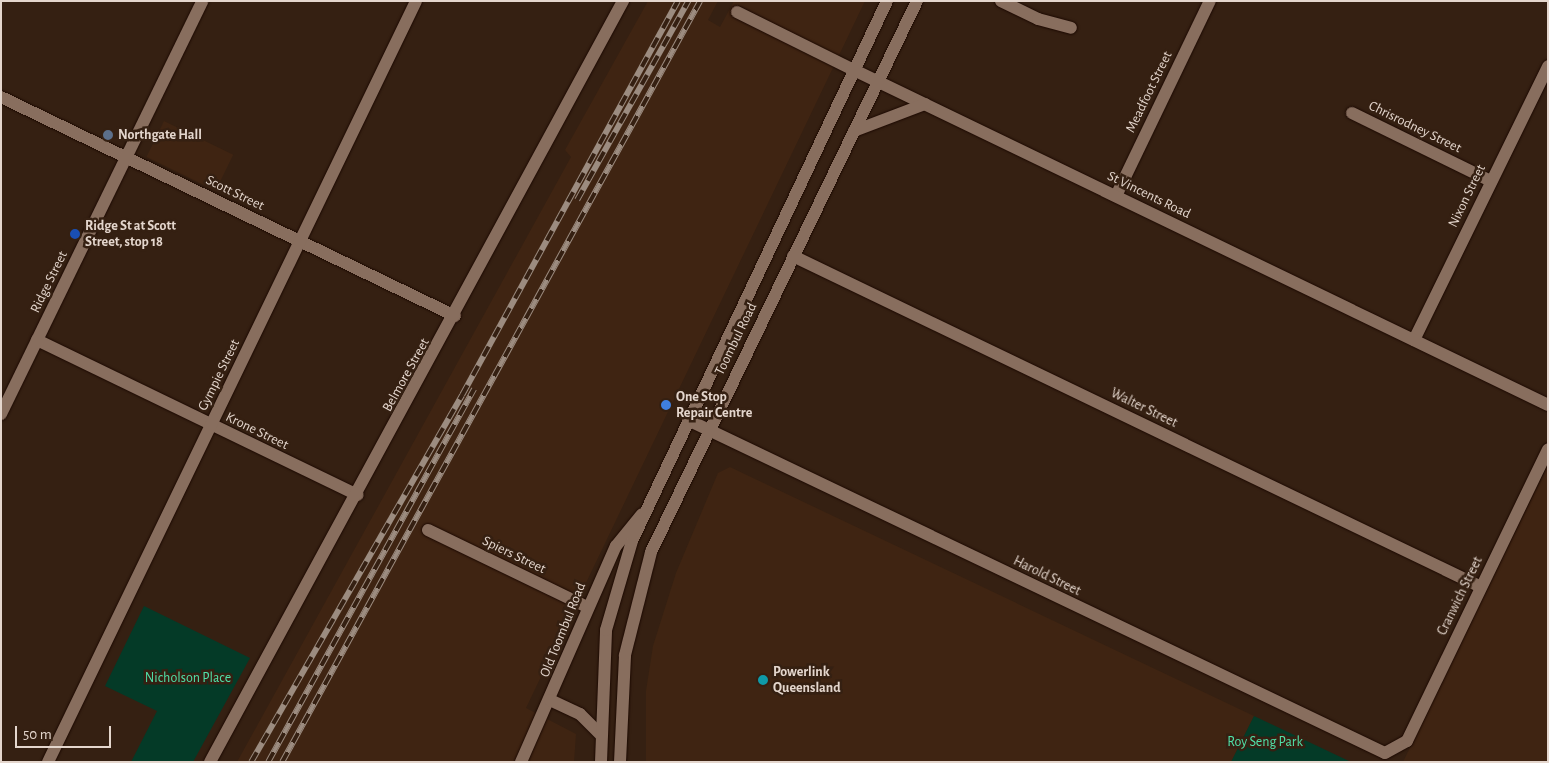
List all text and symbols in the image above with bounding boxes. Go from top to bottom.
street label: Meadfoot Street [1122,49,1176,135]
street label: Chrisrodney Street [1366,97,1464,157]
place label: Northgate Hall [118,127,202,143]
marker: Northgate Hall [102,129,114,141]
street label: Nixon Street [1445,162,1489,230]
street label: St Vincents Road [1105,168,1193,222]
street label: Scott Street [203,172,267,214]
place label: Ridge St at Scott Street, stop 18 [85,218,176,250]
marker: Ridge St at Scott Street, stop 18 [69,228,81,240]
street label: Ridge Street [27,248,71,316]
street label: Toombul Road [711,300,761,378]
street label: Belmore Street [379,335,433,415]
street label: Gympie Street [194,336,244,414]
street label: Walter Street [1108,385,1180,431]
place label: One Stop Repair Centre [676,389,752,422]
marker: One Stop Repair Centre [660,399,672,411]
street label: Krone Street [223,409,291,453]
street label: Spiers Street [480,532,548,578]
street label: Harold Street [1011,552,1083,600]
street label: Cranwich Street [1434,554,1486,638]
street label: Old Toombul Road [536,580,590,680]
place label: Powerlink Queensland [773,664,840,696]
park label: Nicholson Place [145,670,231,686]
marker: Powerlink Queensland [757,674,769,686]
scale bar [18,716,114,748]
text: 50 m [23,727,52,742]
park label: Roy Seng Park [1227,734,1303,750]

